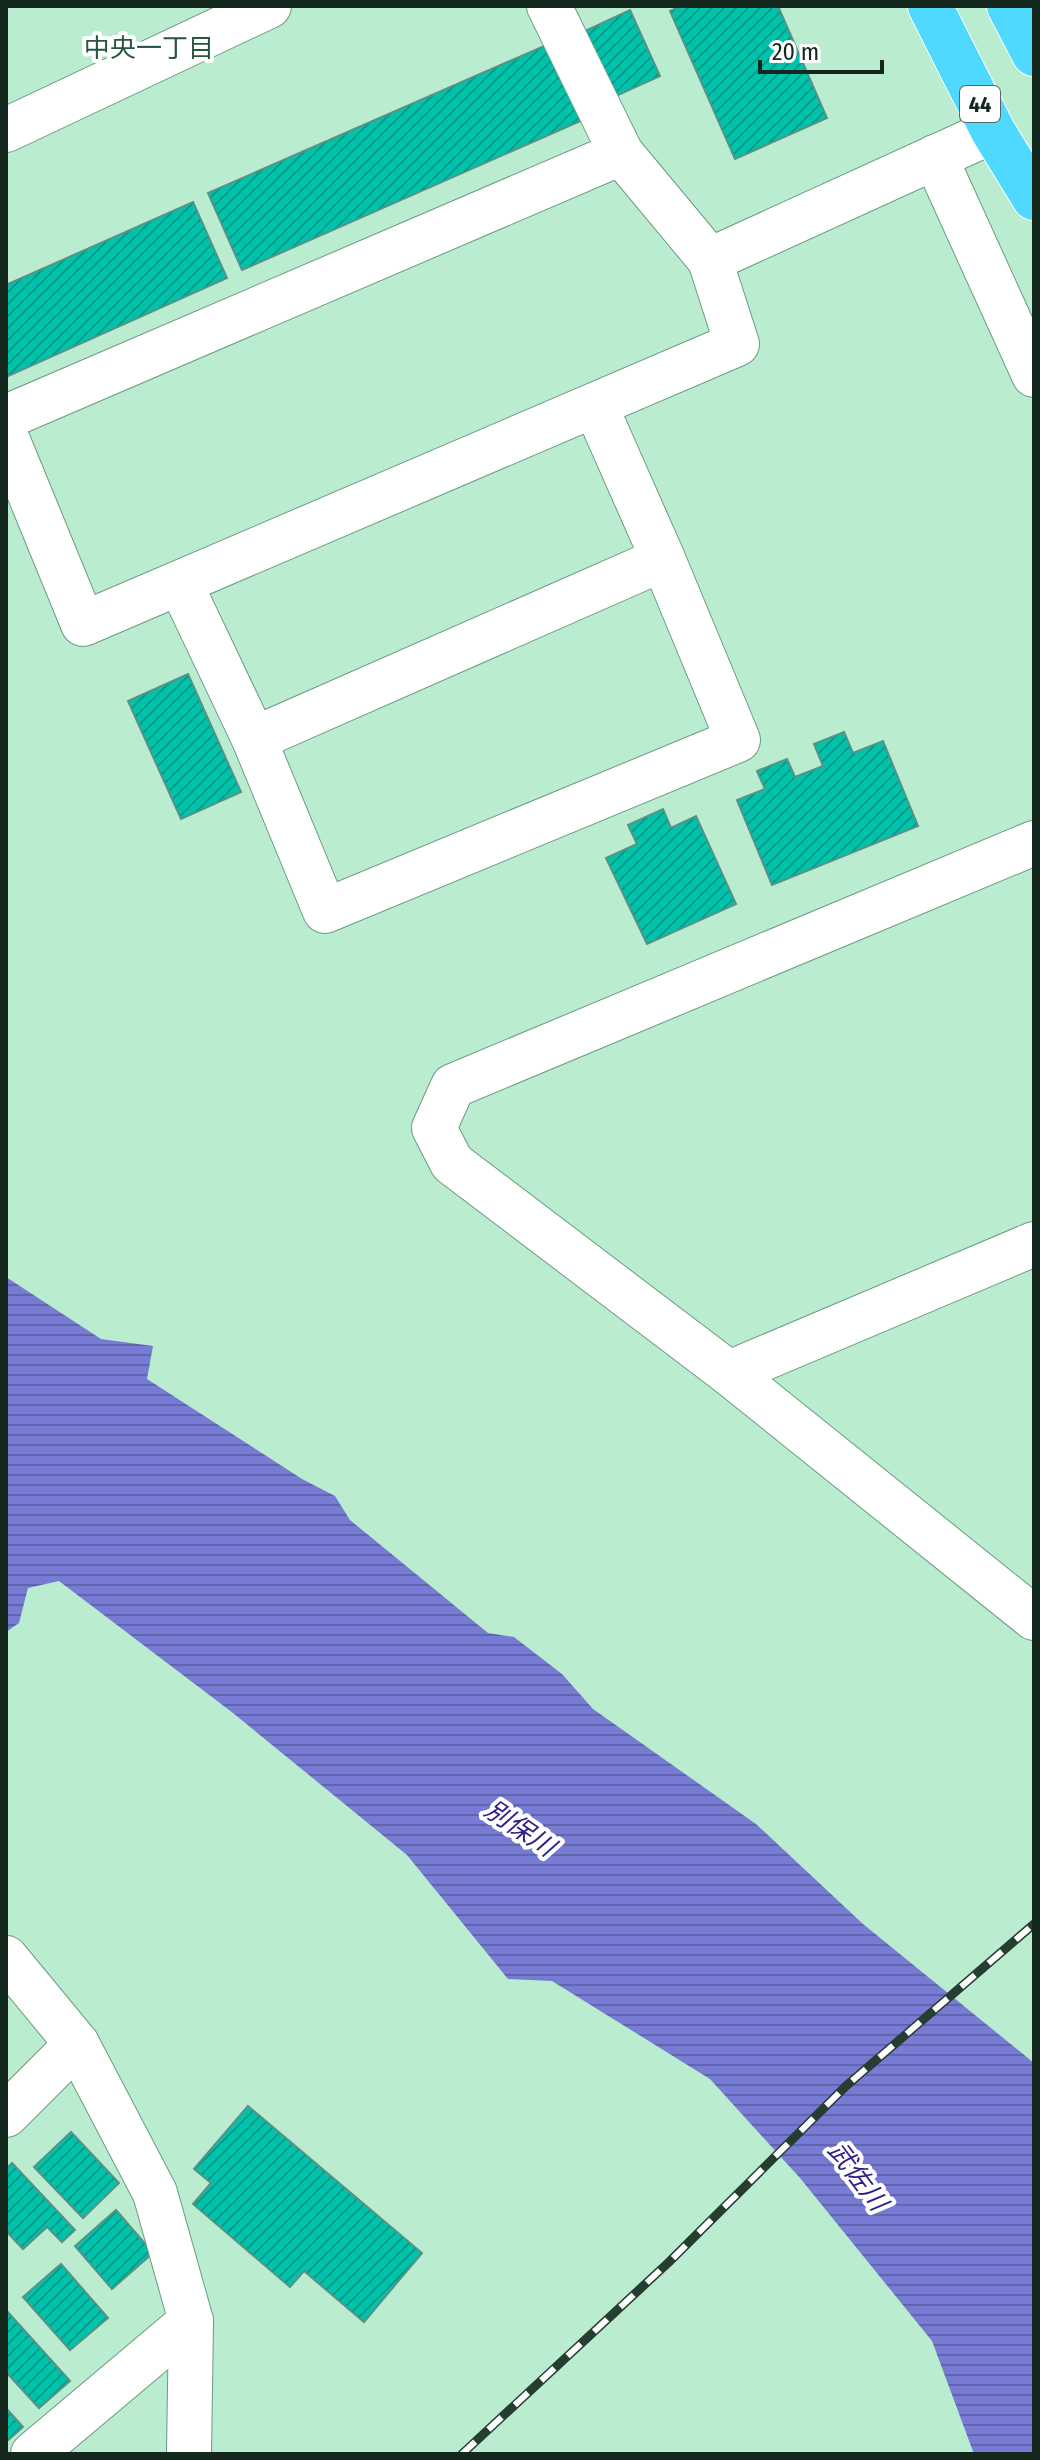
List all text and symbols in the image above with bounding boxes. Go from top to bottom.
scale bar [760,24,882,74]
district label: 中央一丁目 [84,33,214,64]
text: 20 m [772,38,819,66]
road number: 44 [960,86,1000,122]
water label: 別保川 [479,1794,563,1865]
water label: 武佐川 [822,2136,895,2219]

